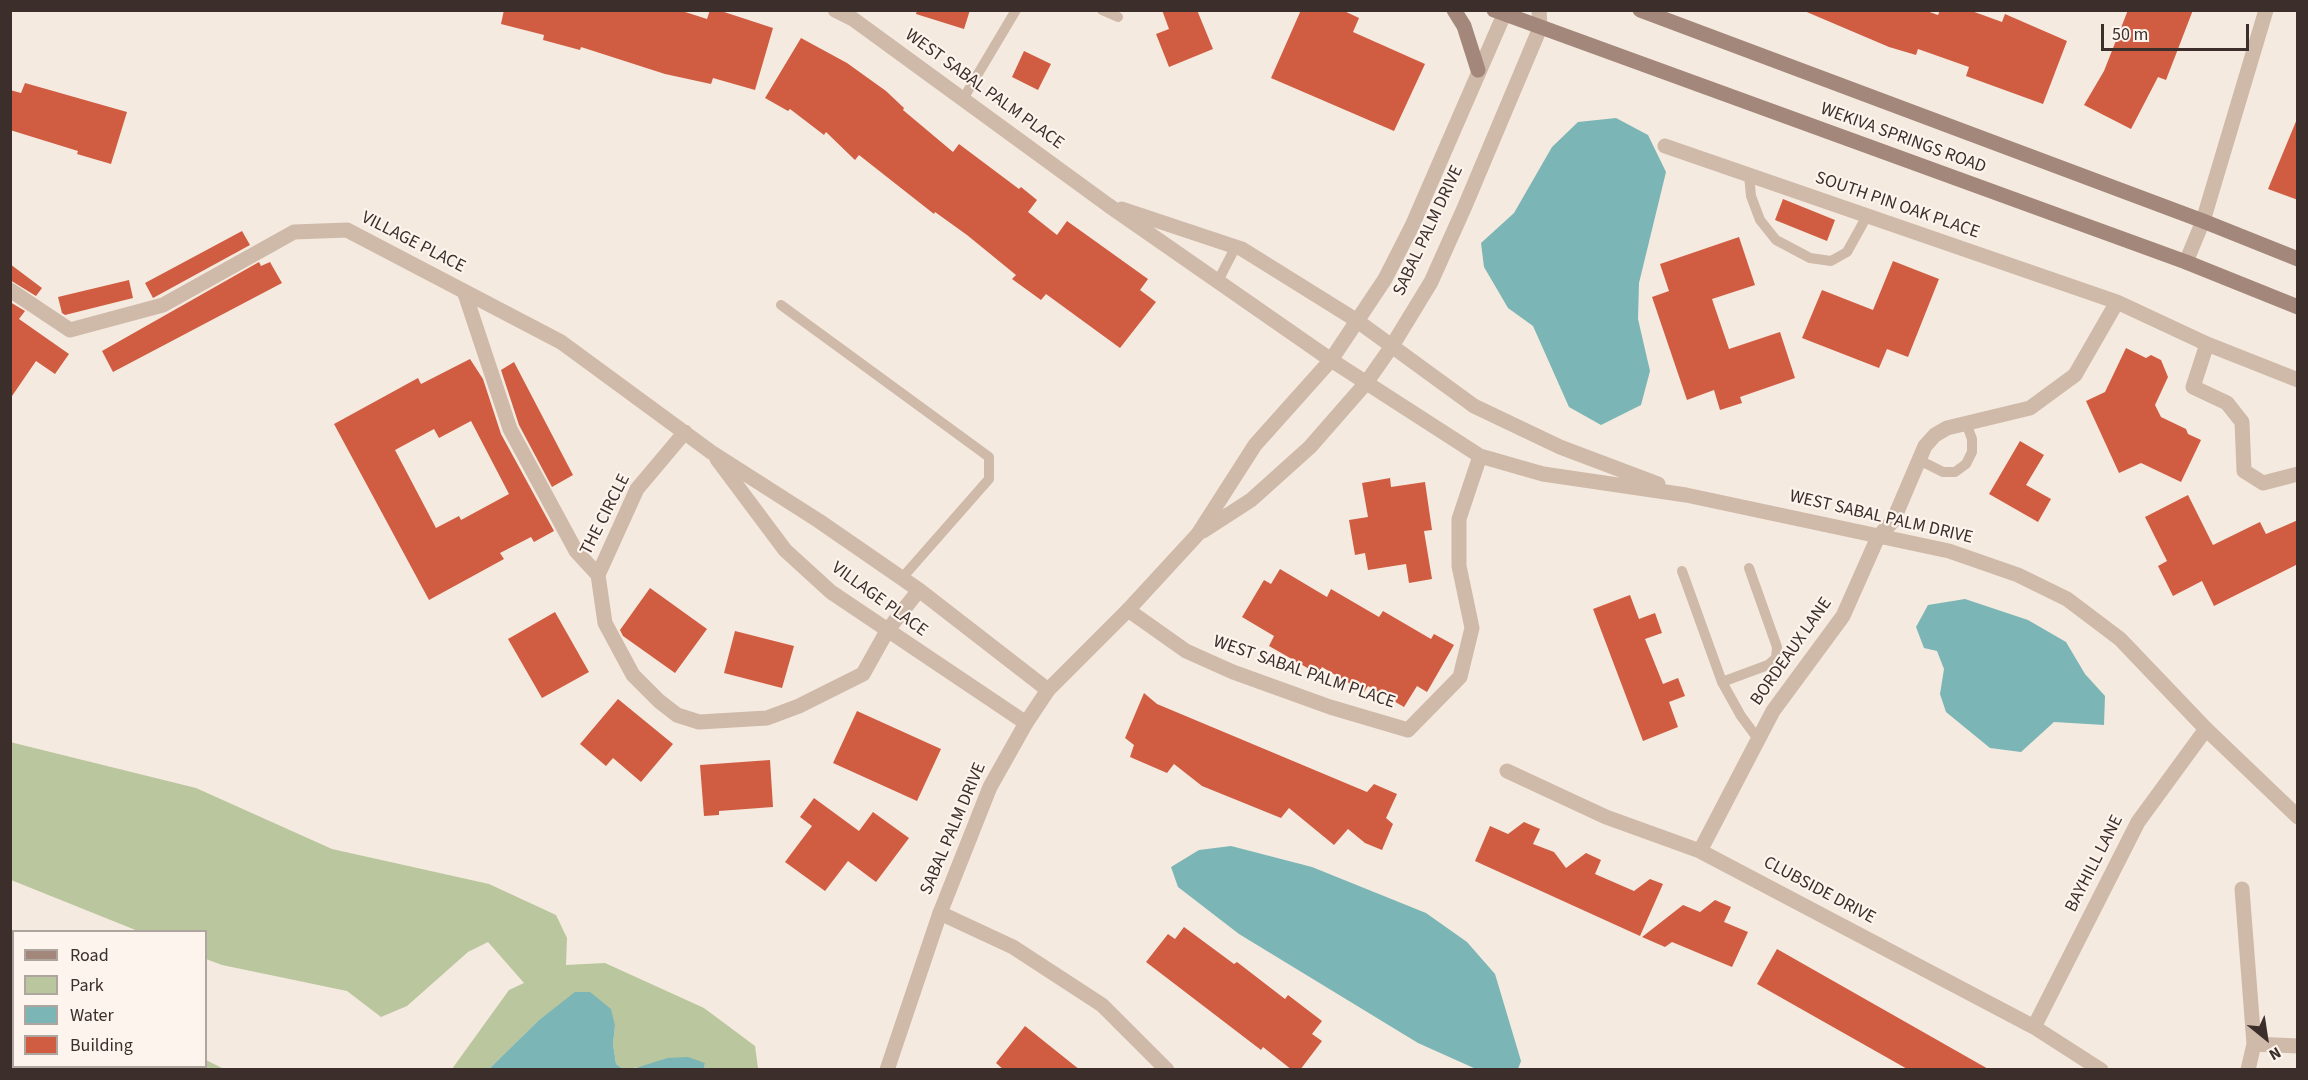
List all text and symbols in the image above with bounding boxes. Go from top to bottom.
scale bar [2104,12,2252,50]
text: 50 m [2112,22,2148,47]
street label: WEST SABAL PALM PLACE [900,25,1068,155]
street label: WEKIVA SPRINGS ROAD [1817,99,1989,179]
street label: SABAL PALM DRIVE [1389,162,1469,300]
street label: SOUTH PIN OAK PLACE [1812,168,1982,244]
street label: VILLAGE PLACE [357,208,469,278]
street label: THE CIRCLE [576,471,636,559]
street label: WEST SABAL PALM DRIVE [1787,486,1975,550]
street label: VILLAGE PLACE [827,558,931,642]
street label: BORDEAUX LANE [1747,594,1837,710]
street label: WEST SABAL PALM PLACE [1210,632,1398,714]
street label: SABAL PALM DRIVE [916,760,992,898]
street label: BAYHILL LANE [2061,812,2129,916]
street label: CLUBSIDE DRIVE [1759,852,1879,930]
legend [12,930,207,1068]
text: Road [70,943,109,968]
text: Park [70,973,104,998]
text: Water [70,1003,114,1028]
north arrow [2236,1008,2296,1068]
text: Building [70,1033,133,1058]
text: N [2265,1041,2285,1066]

